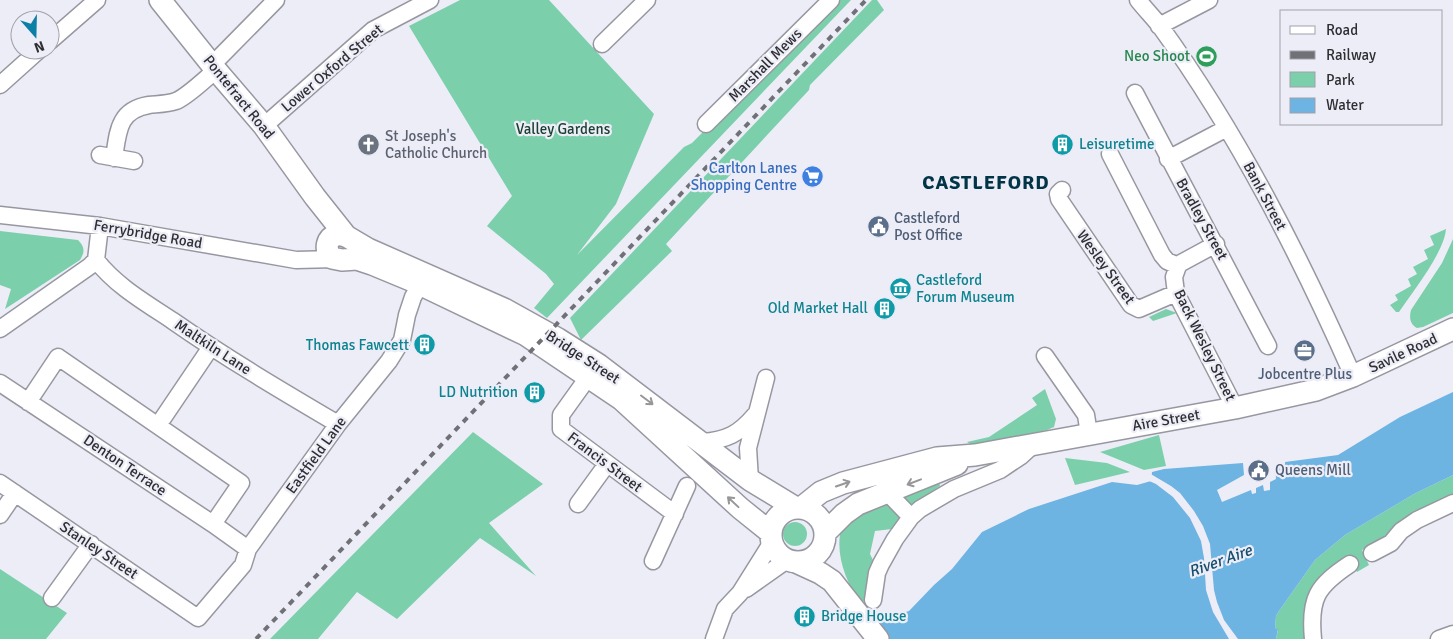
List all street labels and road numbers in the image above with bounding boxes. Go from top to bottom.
street label: Lower Oxford Street [278,20,386,116]
street label: Marshall Mews [725,24,806,105]
street label: Pontefract Road [200,51,278,143]
street label: Bank Street [1239,159,1291,233]
street label: Bradley Street [1172,175,1232,263]
street label: Ferrybridge Road [92,216,204,252]
street label: Wesley Street [1073,226,1139,308]
street label: Back Wesley Street [1170,286,1240,404]
street label: Maltkiln Lane [171,316,255,378]
street label: Bridge Street [543,326,623,388]
street label: Savile Road [1366,329,1440,377]
street label: Aire Street [1131,405,1201,435]
street label: Eastfield Lane [282,413,350,497]
street label: Francis Street [564,428,646,496]
street label: Denton Terrace [80,431,170,499]
street label: Stanley Street [57,517,141,583]

